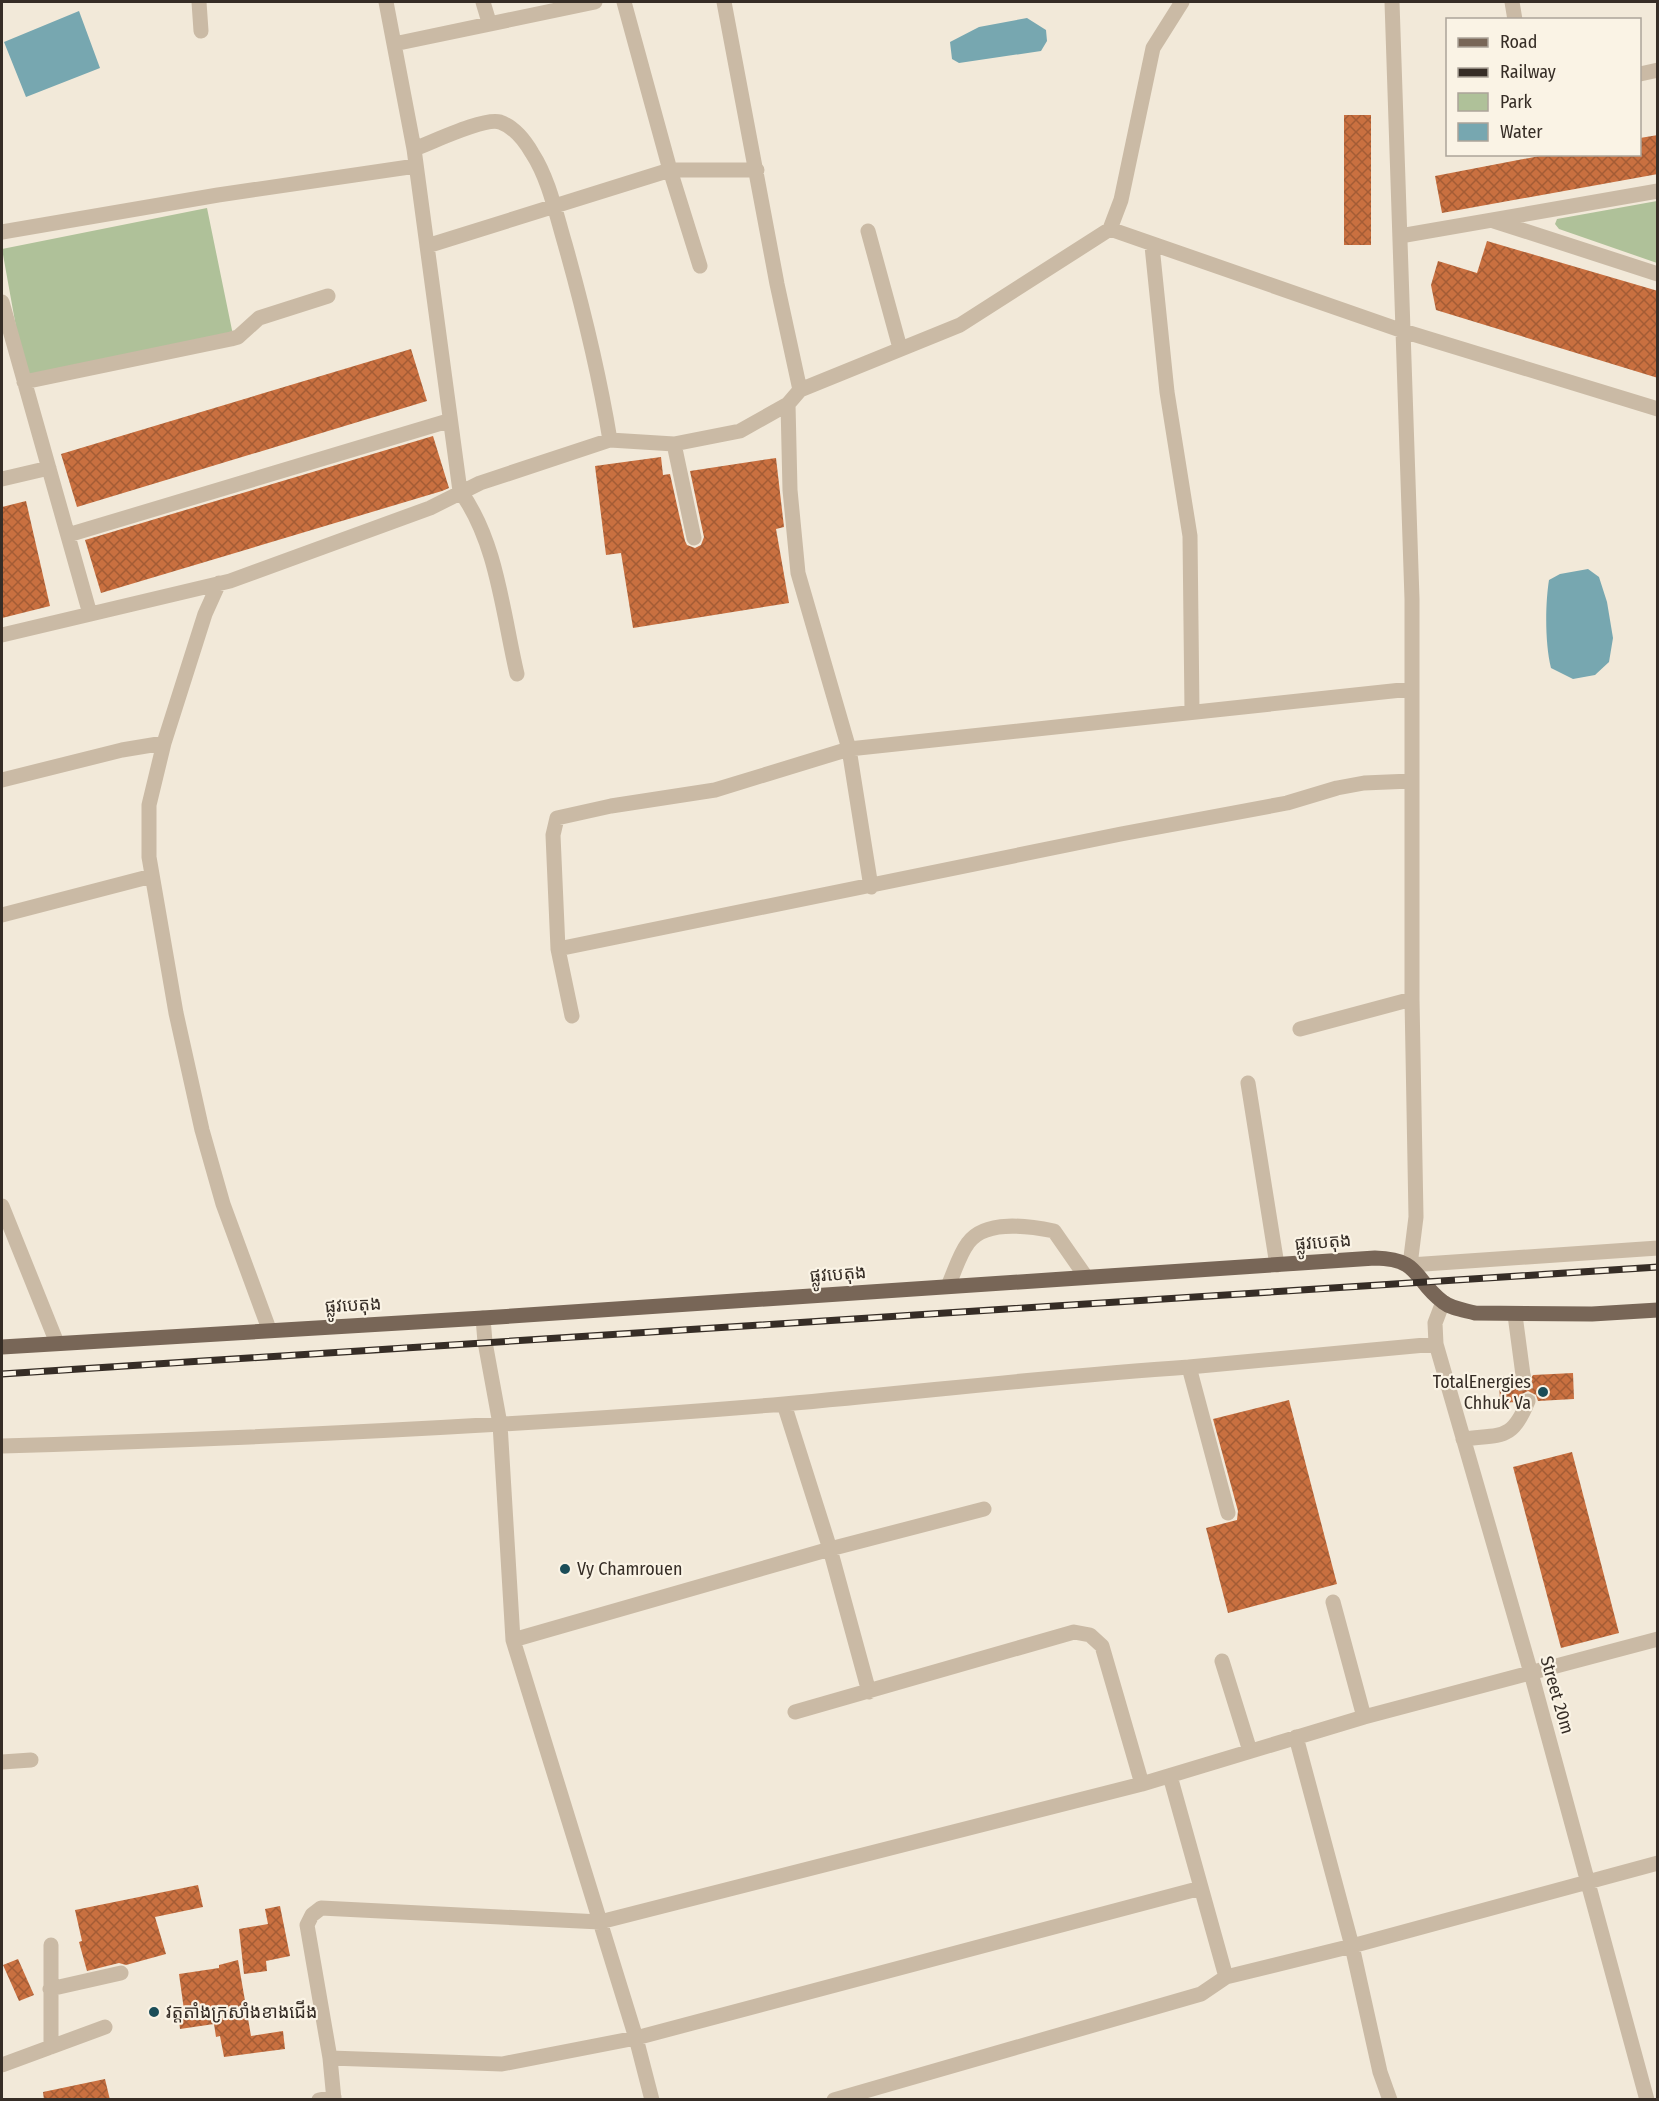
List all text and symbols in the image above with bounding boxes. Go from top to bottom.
legend [1446,18,1641,156]
text: Road [1500,31,1537,53]
text: Railway [1500,61,1556,83]
text: Park [1500,91,1533,113]
text: Water [1500,121,1543,143]
street label: ផ្លូវបេតុង [1294,1229,1352,1260]
street label: ផ្លូវបេតុង [809,1261,867,1292]
street label: ផ្លូវបេតុង [324,1293,382,1323]
place label: TotalEnergies Chhuk Va [1433,1371,1531,1414]
marker: TotalEnergies Chhuk Va [1536,1385,1550,1399]
place label: Vy Chamrouen [577,1558,682,1580]
marker: Vy Chamrouen [558,1562,572,1576]
street label: Street 20m [1535,1654,1579,1736]
place label: វត្តតាំងក្រសាំងខាងជើង [166,2000,317,2023]
marker: វត្តតាំងក្រសាំងខាងជើង [147,2005,161,2019]

